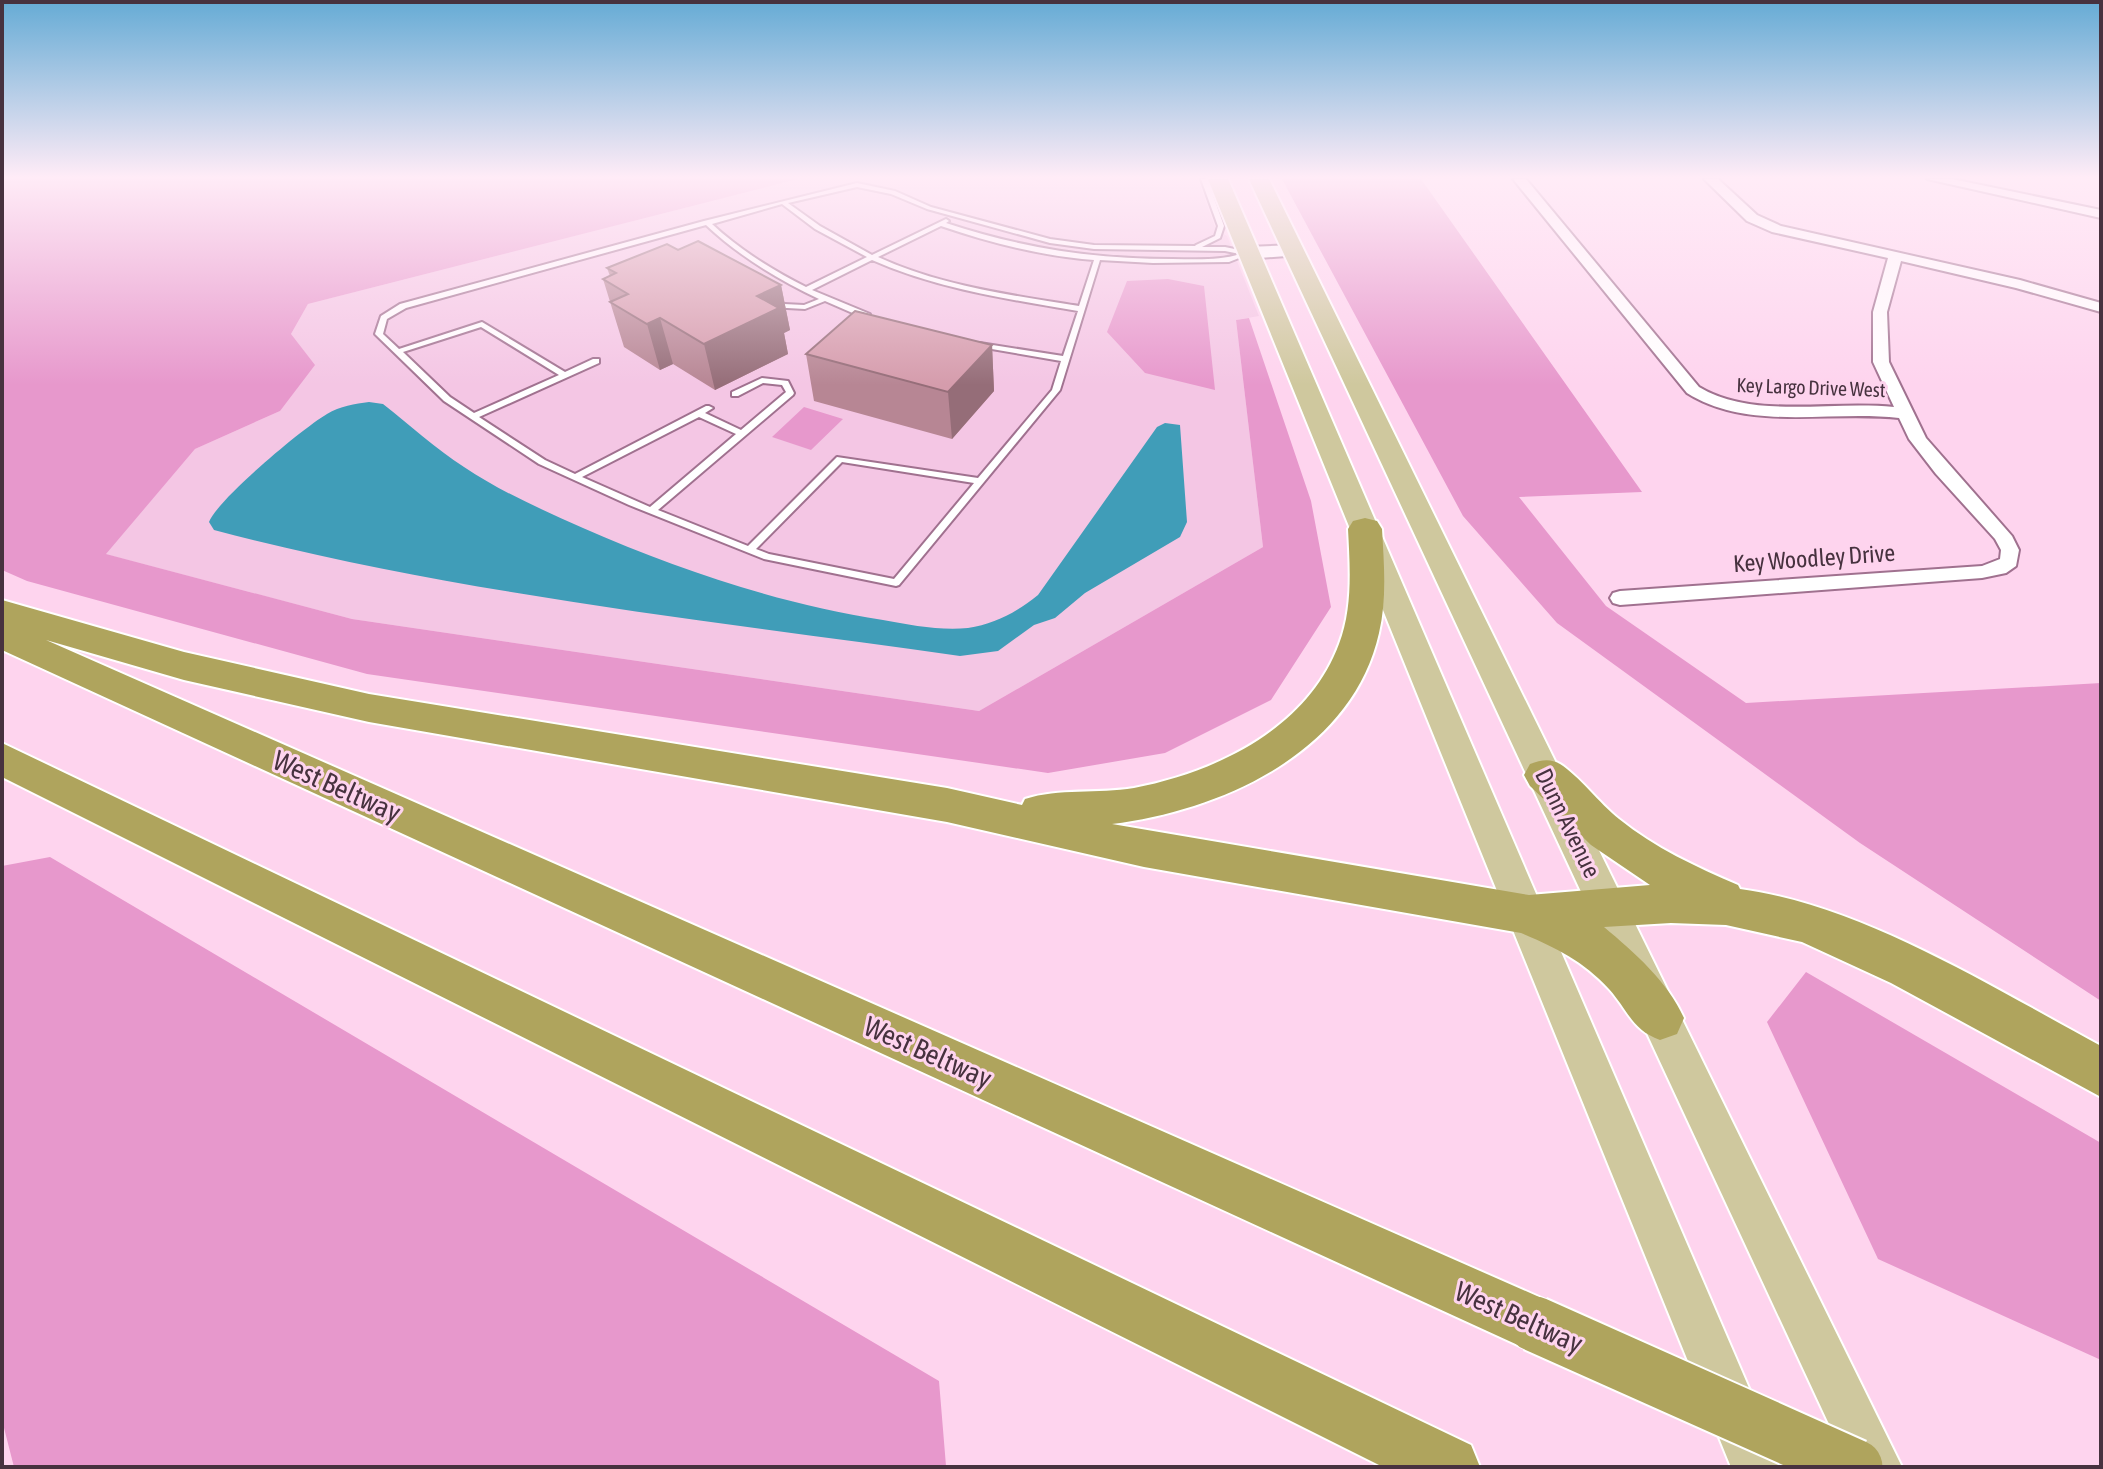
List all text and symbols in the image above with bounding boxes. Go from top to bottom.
street label: Key Largo Drive West [1736,373,1886,401]
street label: Key Woodley Drive [1732,539,1896,577]
street label: West Beltway [268,744,406,828]
street label: Dunn Avenue [1530,764,1606,882]
street label: West Beltway [859,1010,997,1094]
street label: West Beltway [1450,1275,1588,1359]

